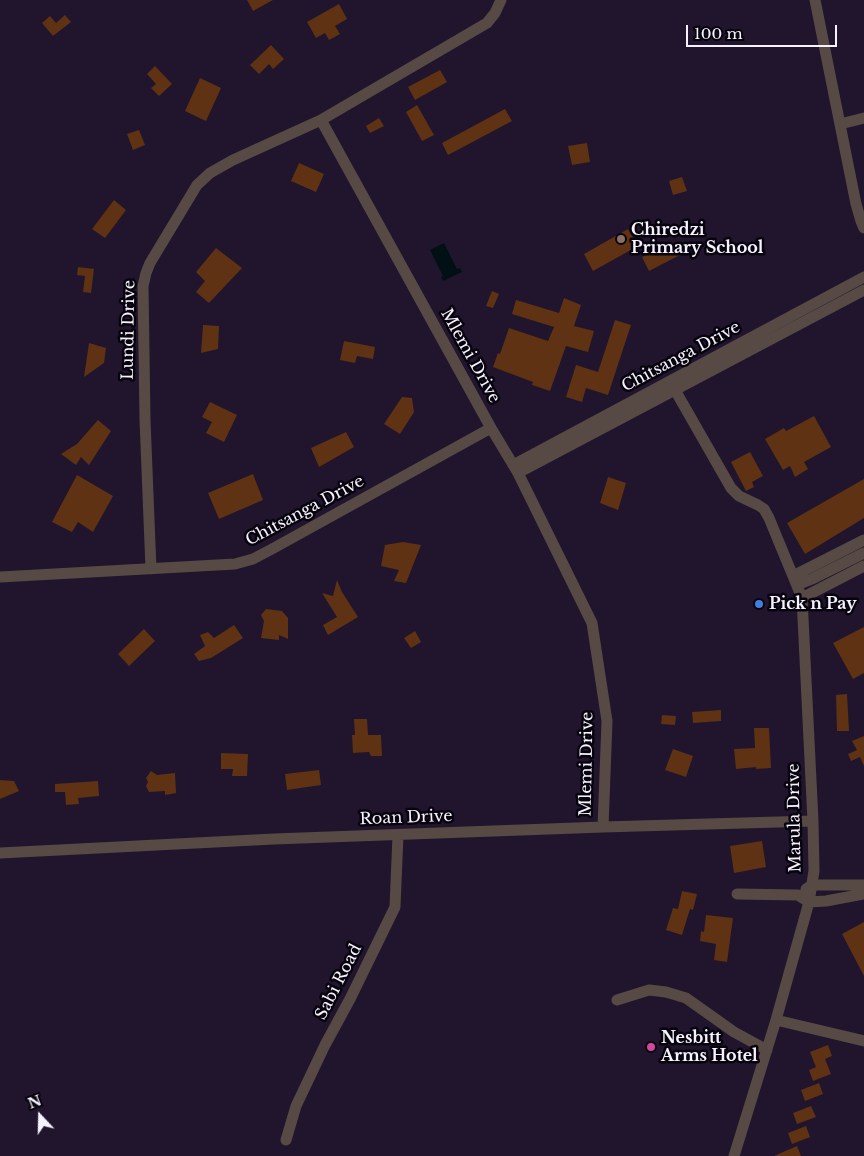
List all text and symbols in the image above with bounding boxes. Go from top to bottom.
scale bar [689,15,840,47]
text: 100 m [694,24,743,43]
place label: Chiredzi Primary School [631,220,764,258]
marker: Chiredzi Primary School [615,233,627,245]
street label: Lundi Drive [119,280,139,380]
street label: Mlemi Drive [436,306,504,406]
street label: Chitsanga Drive [619,318,743,396]
street label: Chitsanga Drive [243,472,367,550]
place label: Pick n Pay [769,594,856,614]
marker: Pick n Pay [753,598,765,610]
street label: Mlemi Drive [576,711,598,817]
street label: Marula Drive [784,763,806,873]
street label: Roan Drive [359,807,453,829]
street label: Sabi Road [312,941,366,1023]
place label: Nesbitt Arms Hotel [661,1028,758,1066]
marker: Nesbitt Arms Hotel [645,1041,657,1053]
north arrow [15,1091,65,1141]
text: N [25,1091,44,1113]

